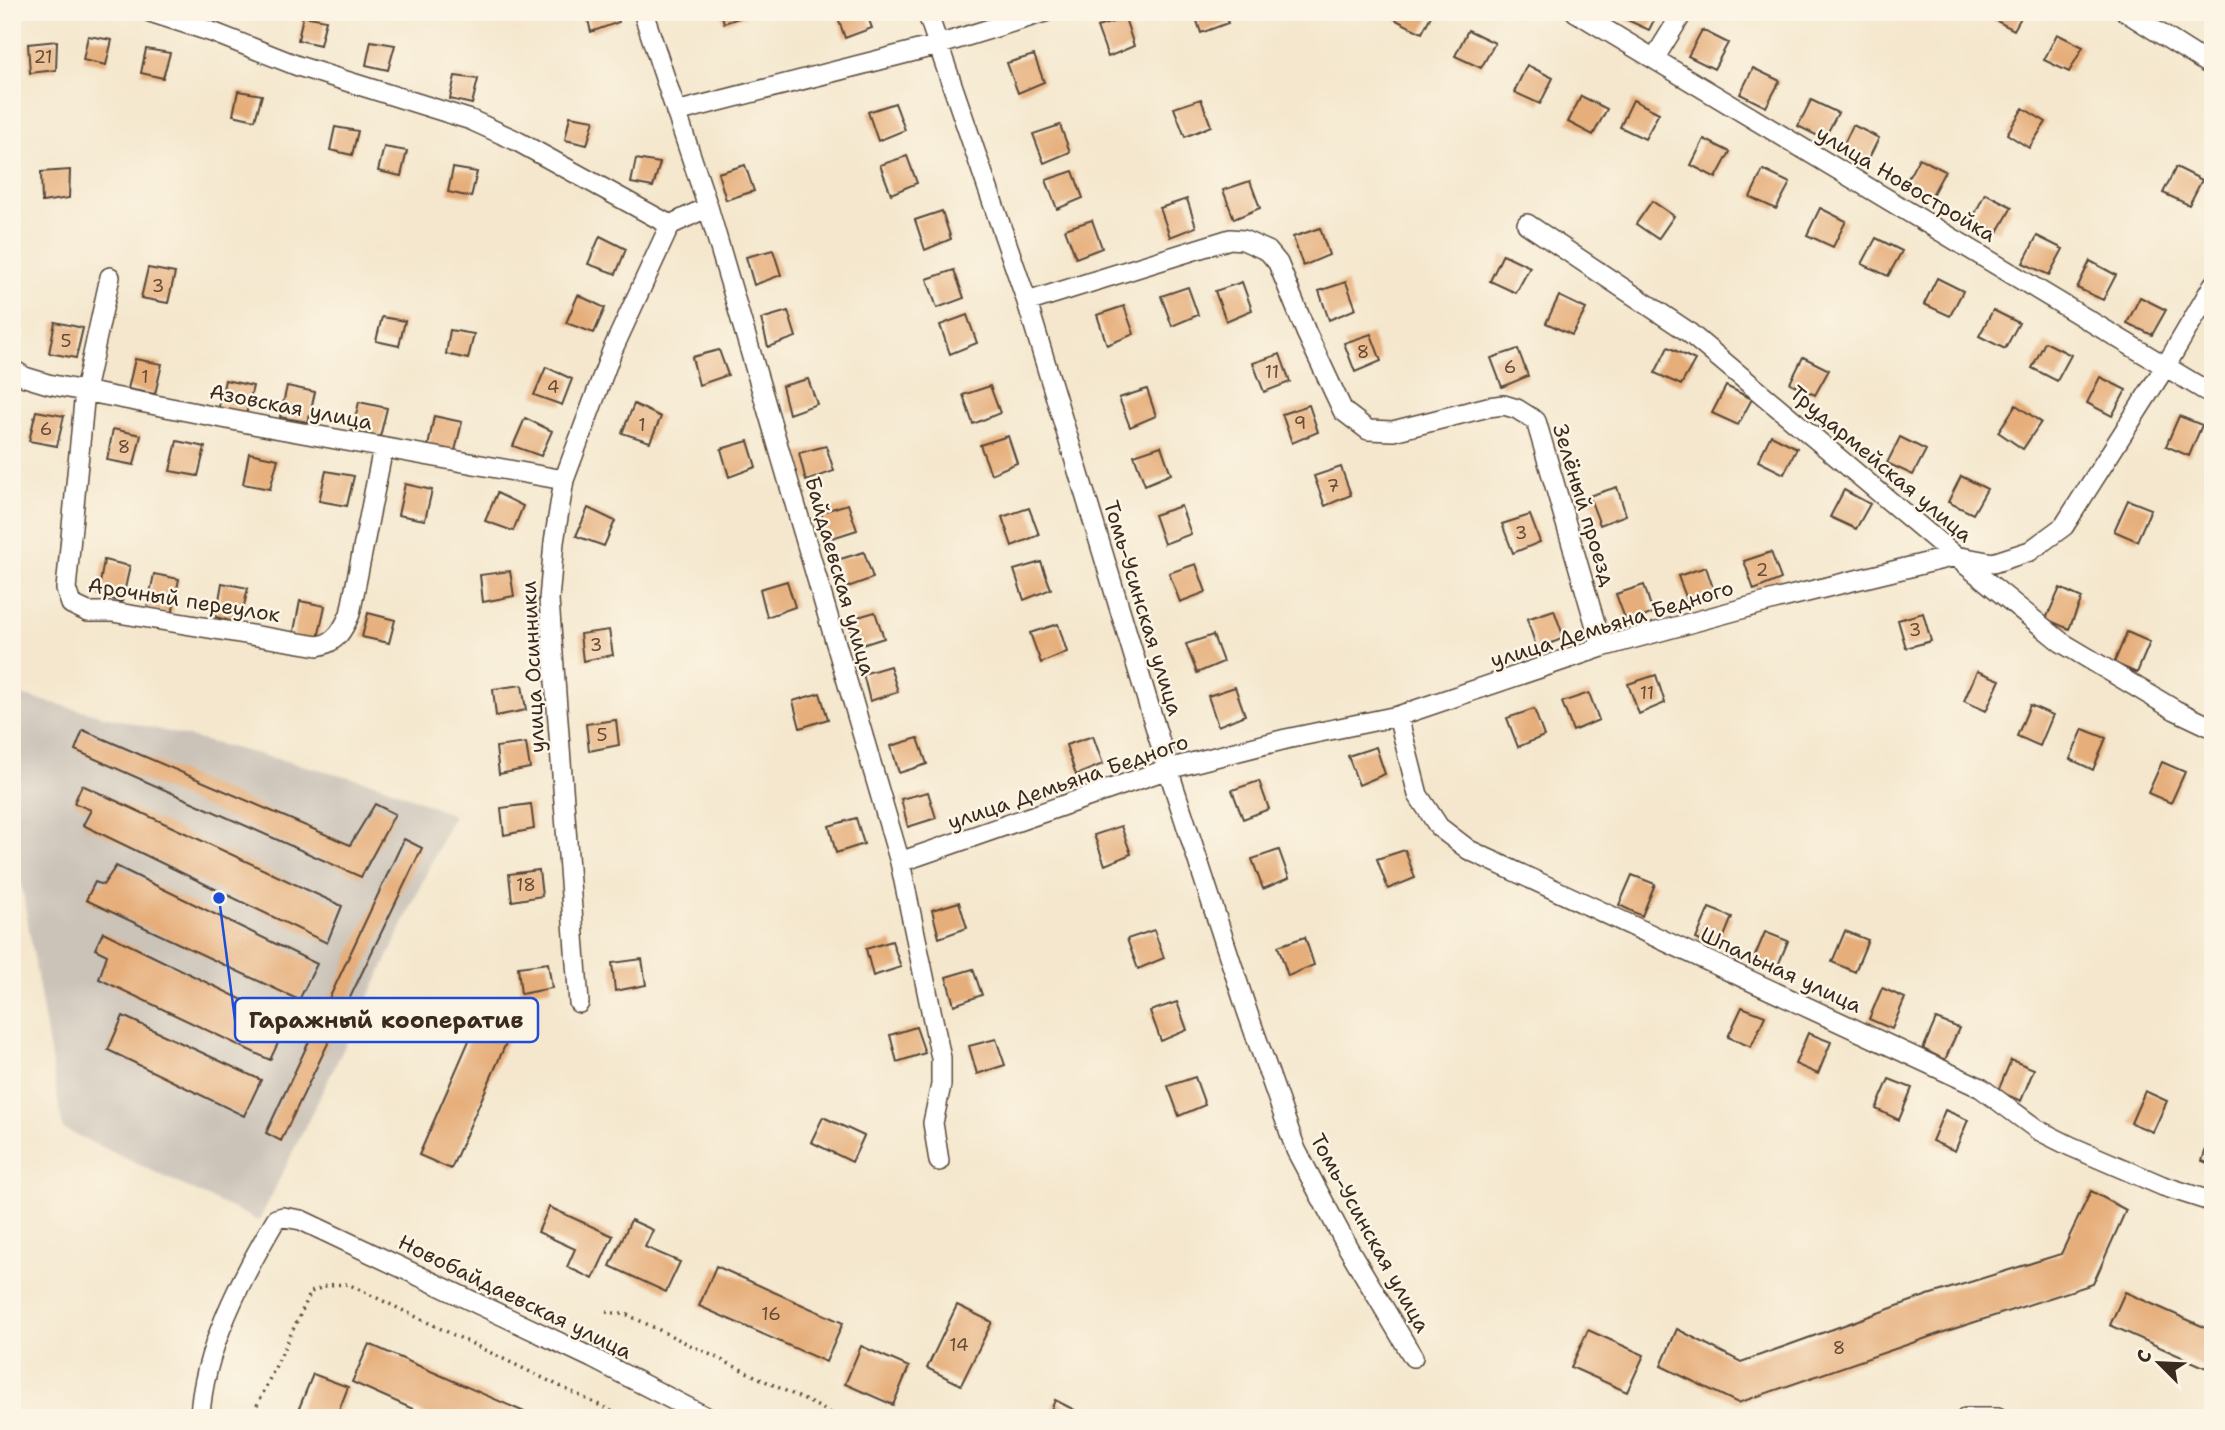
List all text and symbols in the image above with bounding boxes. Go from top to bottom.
house number: 21 [33,45,53,69]
street label: улица Новостройка [1811,119,2001,249]
house number: 3 [152,274,164,298]
house number: 5 [60,329,72,353]
house number: 8 [1357,340,1369,364]
house number: 6 [1504,355,1516,379]
house number: 11 [1265,360,1279,384]
house number: 1 [141,365,149,389]
house number: 4 [547,375,559,399]
street label: Азовская улица [207,377,375,437]
street label: Трудармейская улица [1784,379,1978,549]
house number: 9 [1294,411,1306,435]
house number: 1 [638,413,646,437]
house number: 6 [40,417,52,441]
street label: Зелёный проезд [1546,421,1622,589]
house number: 8 [118,435,130,459]
street label: Байдаевская улица [798,473,882,679]
house number: 7 [1327,474,1339,498]
street label: Томь-Усинская улица [1097,497,1189,719]
house number: 3 [1515,521,1527,545]
house number: 2 [1756,558,1768,582]
street label: Арочный переулок [86,571,282,629]
street label: улица Демьяна Бедного [1487,574,1737,674]
street label: улица Осинники [514,580,551,754]
house number: 3 [1909,618,1921,642]
house number: 3 [590,633,602,657]
house number: 11 [1640,681,1654,705]
house number: 5 [596,723,608,747]
street label: улица Демьяна Бедного [944,728,1192,836]
house number: 18 [516,873,536,897]
street label: Шпальная улица [1696,920,1866,1020]
callout: Гаражный кооператив [235,998,538,1042]
text: Гаражный кооператив [249,1005,523,1035]
street label: Томь-Усинская улица [1304,1128,1436,1338]
street label: Новобайдаевская улица [394,1228,636,1366]
house number: 16 [761,1302,781,1326]
north arrow [2124,1328,2194,1398]
house number: 14 [949,1333,969,1357]
house number: 8 [1833,1336,1845,1360]
text: С [2130,1346,2158,1367]

